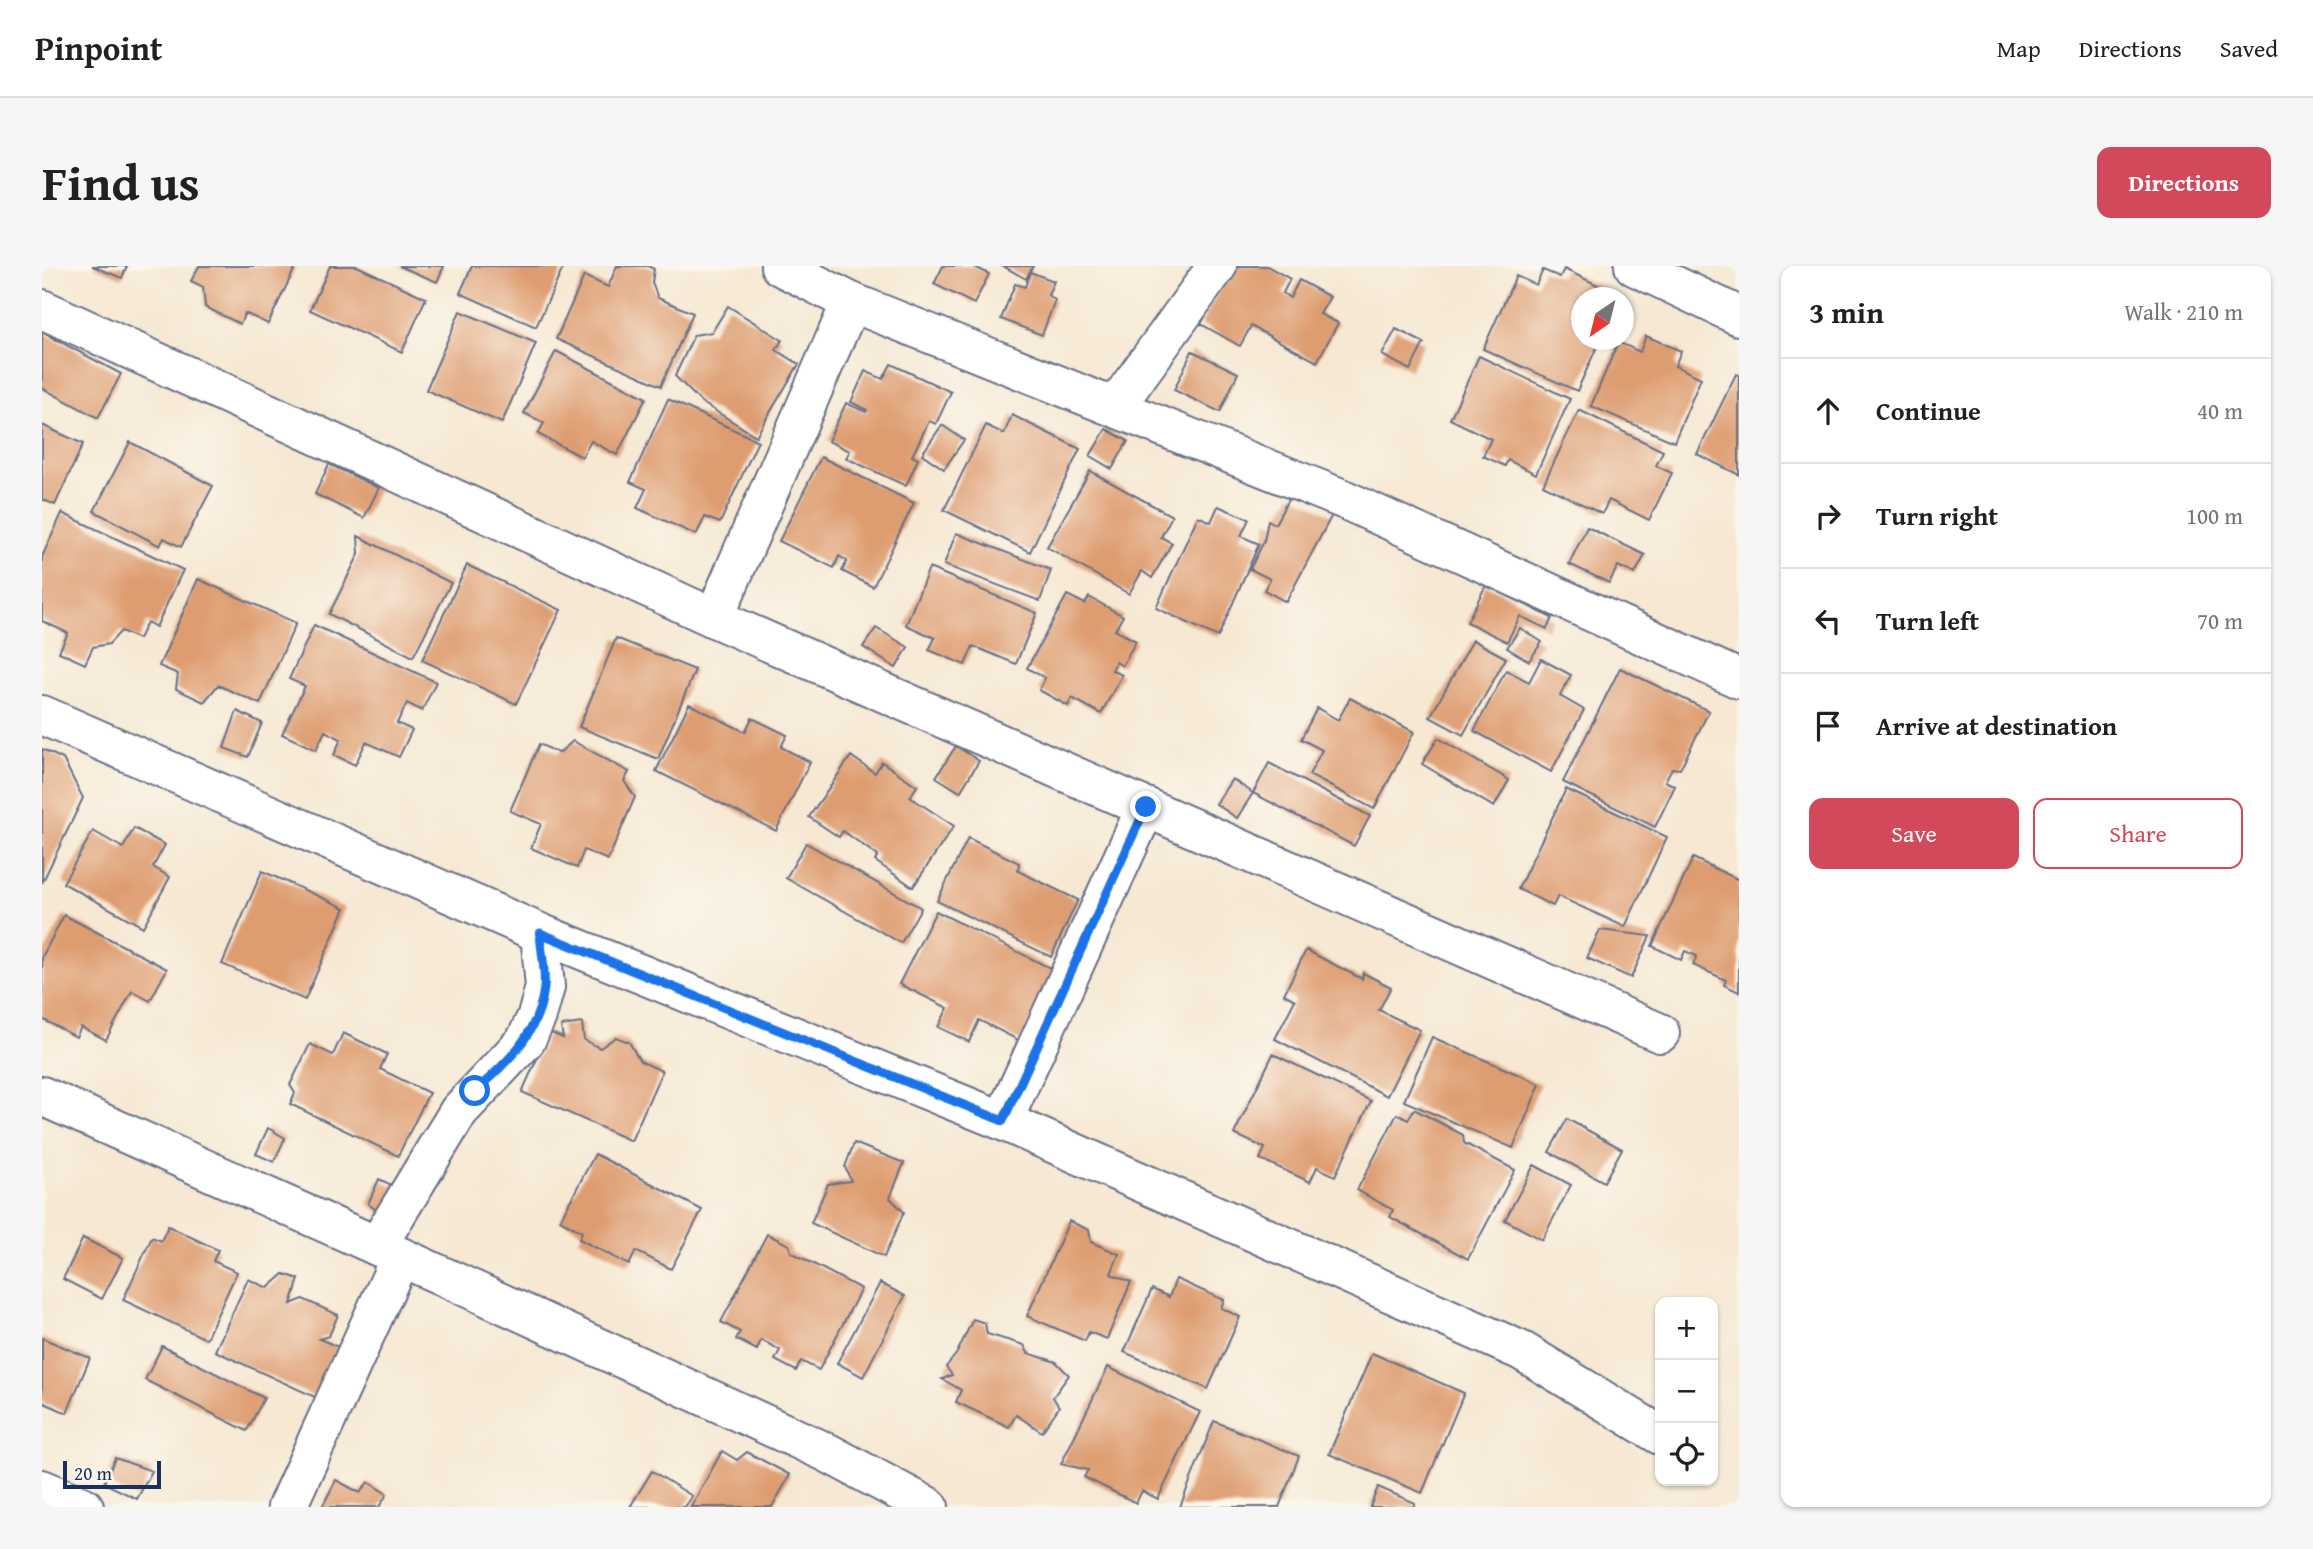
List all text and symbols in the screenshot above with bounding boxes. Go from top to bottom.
text: Pinpoint [35,24,162,72]
text: Map [1997,31,2041,66]
text: Directions [2079,31,2182,66]
text: Saved [2220,31,2278,66]
text: Find us [42,146,200,218]
button: Directions [2097,147,2271,218]
north arrow [1571,287,1634,350]
text: 3 min [1809,290,1884,334]
text: Walk · 210 m [2124,295,2243,328]
text: Continue [1876,391,1981,430]
icon: ahead [1809,392,1847,430]
text: 40 m [2197,394,2243,427]
text: Turn right [1876,496,1998,535]
icon: right [1809,497,1847,535]
text: 100 m [2186,499,2243,532]
text: Turn left [1876,601,1979,640]
icon: left [1809,602,1847,640]
text: 70 m [2197,604,2243,637]
text: Arrive at destination [1876,706,2117,745]
icon: arrive [1809,707,1847,745]
route end [1130,791,1161,822]
button: Save [1809,798,2019,869]
button: Share [2033,798,2243,869]
route start [459,1075,490,1106]
map controls [1655,1297,1718,1486]
button: + [1655,1297,1718,1360]
button: − [1655,1360,1718,1423]
button: locate [1655,1423,1718,1486]
scale bar [63,1458,161,1490]
text: 20 m [74,1459,112,1487]

